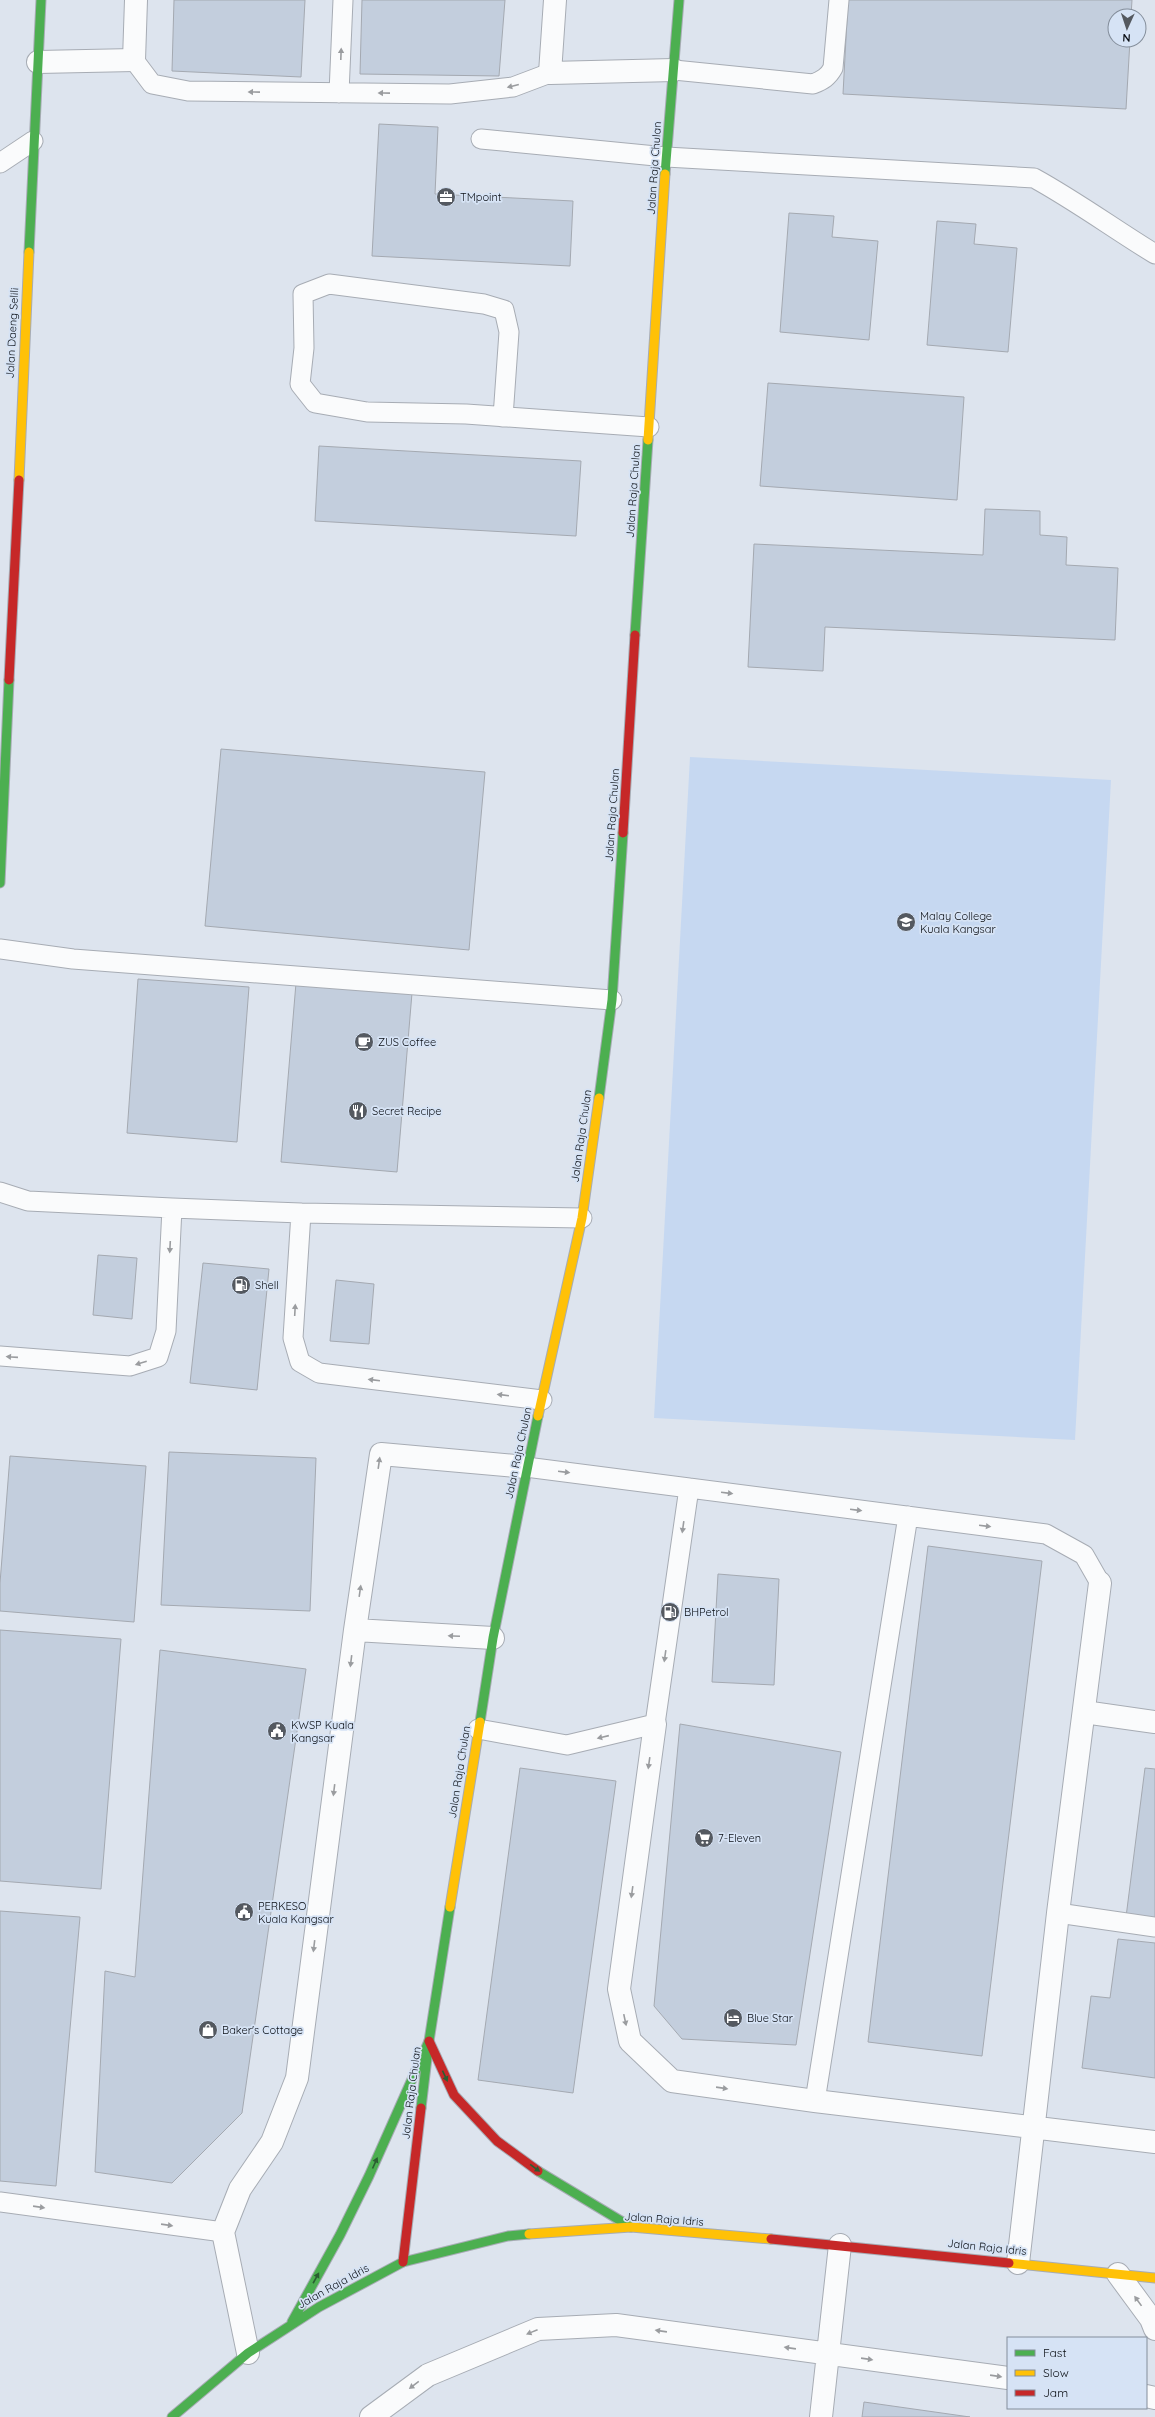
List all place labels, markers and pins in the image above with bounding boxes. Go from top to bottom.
office icon: TMpoint [435,186,457,208]
place label: TMpoint [460,190,502,204]
place label: Malay College Kuala Kangsar [920,909,997,936]
school or university icon: Malay College Kuala Kangsar [895,911,917,933]
cafe icon: ZUS Coffee [353,1031,375,1053]
place label: ZUS Coffee [378,1035,436,1049]
restaurant icon: Secret Recipe [347,1100,369,1122]
place label: Secret Recipe [372,1104,442,1118]
fuel station icon: Shell [230,1274,252,1296]
place label: Shell [255,1278,279,1292]
fuel station icon: BHPetrol [659,1601,681,1623]
place label: BHPetrol [684,1605,729,1619]
place label: KWSP Kuala Kangsar [291,1718,354,1745]
public building icon: KWSP Kuala Kangsar [266,1720,288,1742]
supermarket icon: 7-Eleven [693,1827,715,1849]
place label: 7-Eleven [718,1831,761,1845]
place label: PERKESO Kuala Kangsar [258,1899,335,1926]
public building icon: PERKESO Kuala Kangsar [233,1901,255,1923]
hotel icon: Blue Star [722,2007,744,2029]
place label: Blue Star [747,2011,794,2025]
shop icon: Baker's Cottage [197,2019,219,2041]
place label: Baker's Cottage [222,2023,303,2037]

